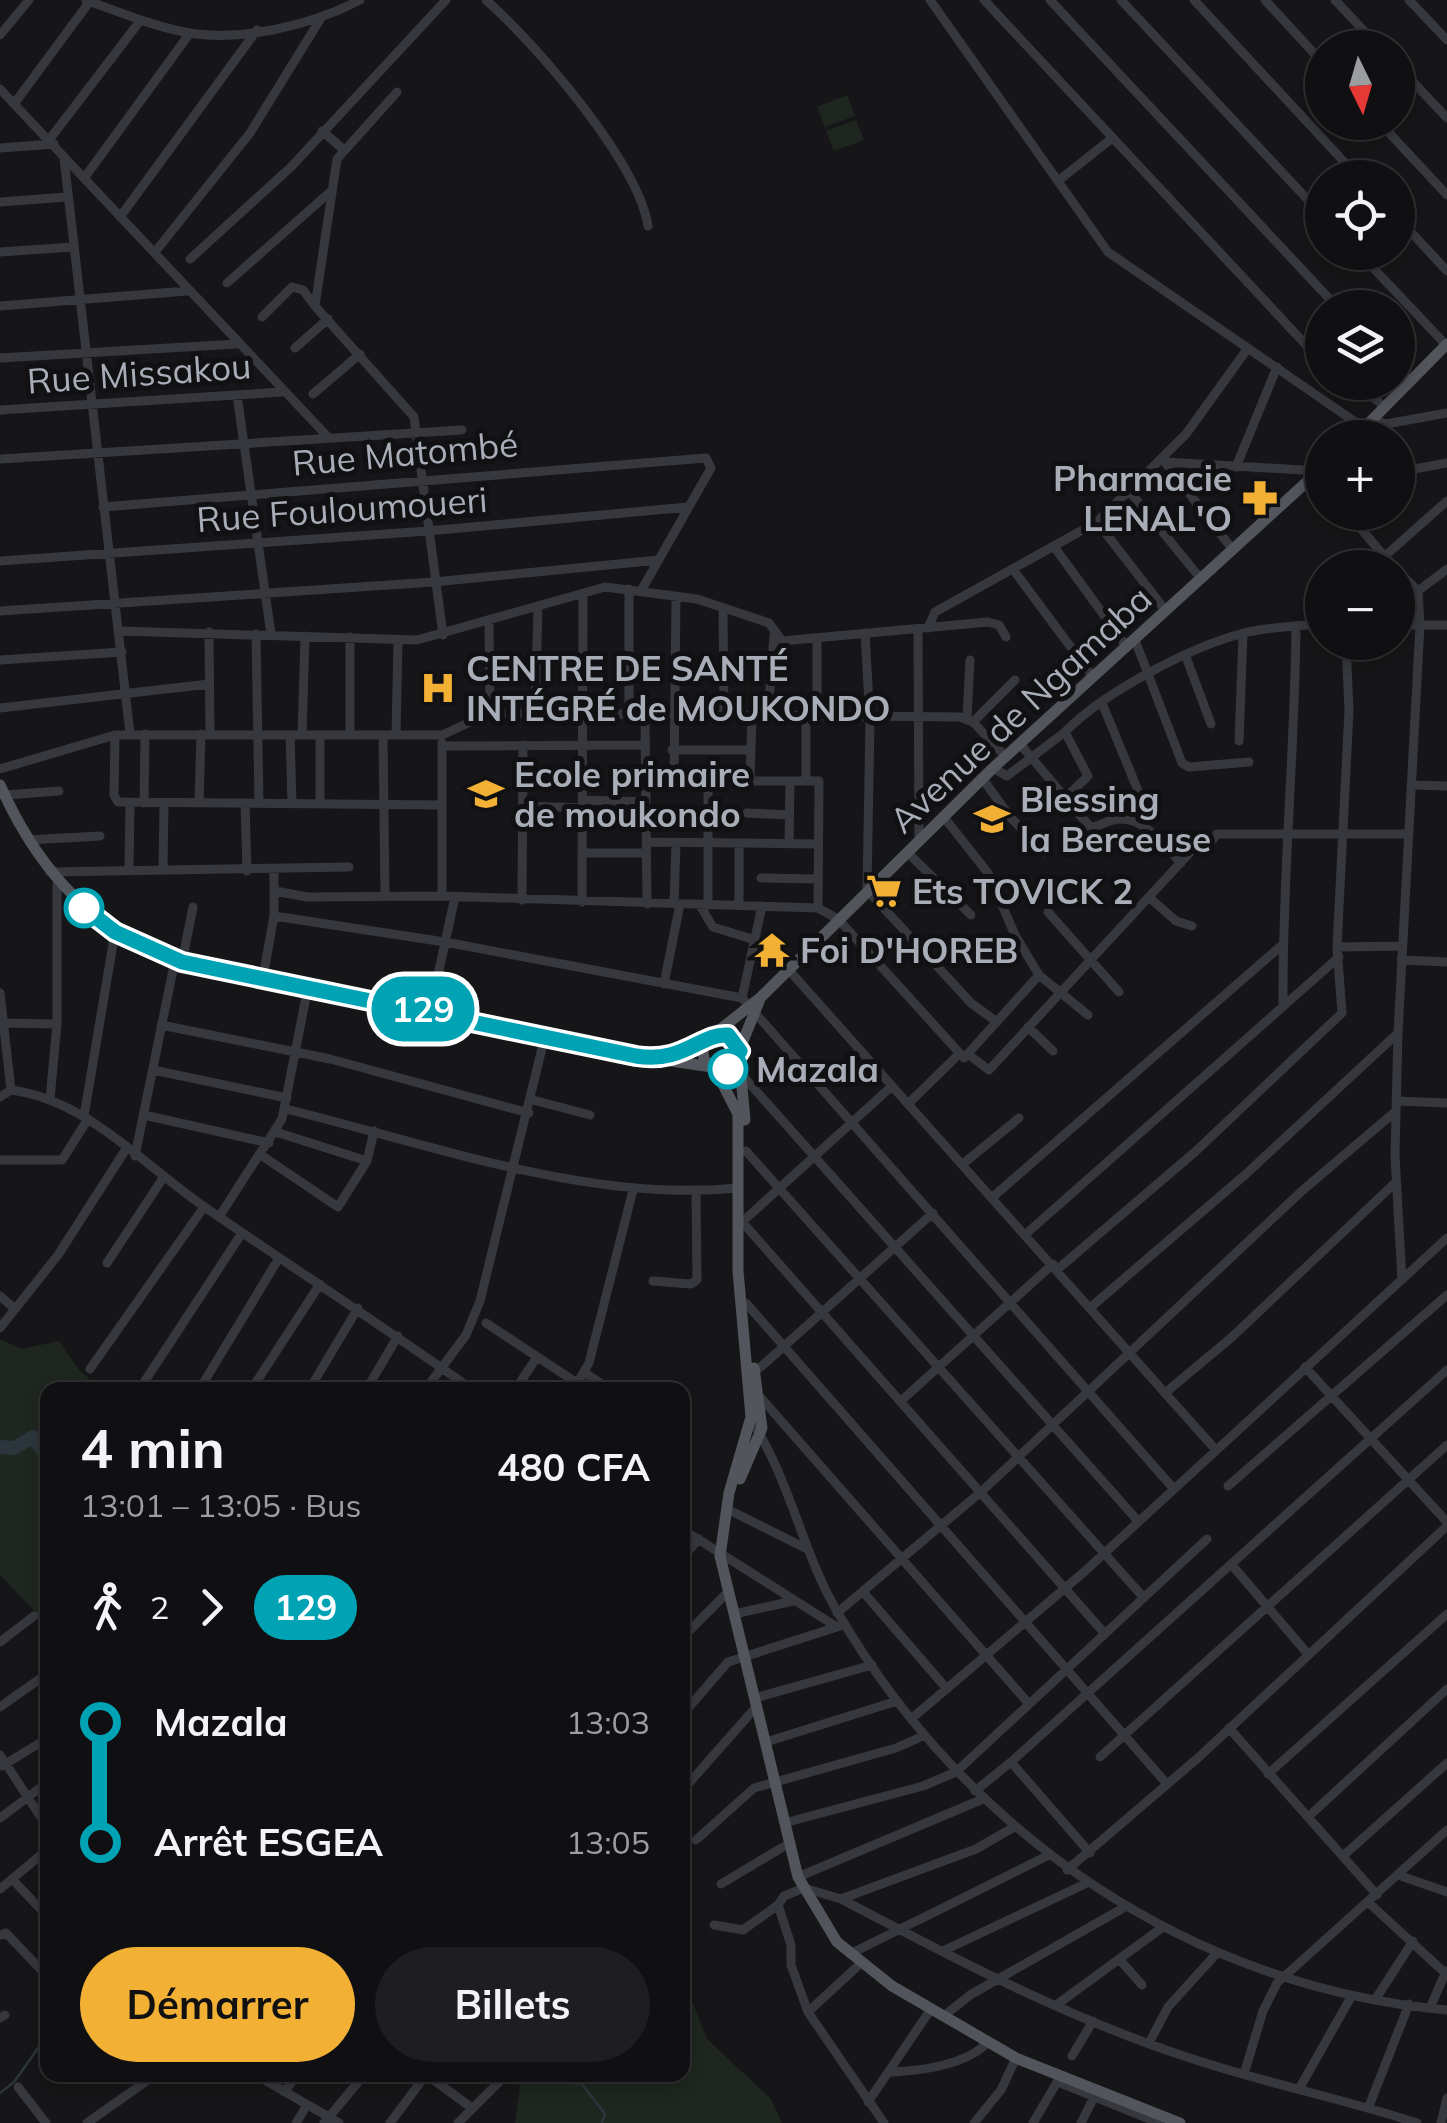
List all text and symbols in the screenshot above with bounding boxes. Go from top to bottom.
north arrow [1305,30,1415,140]
map controls [1305,30,1415,660]
button: locate [1305,160,1415,270]
button: layers [1305,290,1415,400]
street label: Rue Missakou [26,343,252,403]
button: + [1305,420,1415,530]
street label: Rue Matombé [290,421,520,485]
place label: Pharmacie LENAL'O [1053,456,1232,540]
street label: Rue Fouloumoueri [195,477,489,541]
pharmacy icon: Pharmacie LENAL'O [1241,479,1279,517]
button: − [1305,550,1415,660]
street label: Avenue de Ngamaba [880,576,1160,842]
place label: CENTRE DE SANTÉ INTÉGRÉ de MOUKONDO [466,646,891,730]
hospital icon: CENTRE DE SANTÉ INTÉGRÉ de MOUKONDO [419,669,457,707]
place label: Ecole primaire de moukondo [514,752,750,836]
school or university icon: Ecole primaire de moukondo [467,775,505,813]
place label: Blessing la Berceuse [1020,777,1211,861]
school or university icon: Blessing la Berceuse [973,800,1011,838]
place label: Ets TOVICK 2 [912,869,1133,913]
supermarket icon: Ets TOVICK 2 [865,872,903,910]
unlabelled marker [65,889,103,927]
place label: Foi D'HOREB [800,928,1018,972]
temple icon: Foi D'HOREB [753,931,791,969]
line badge: 129 [366,976,480,1042]
text: 129 [391,987,455,1031]
place label: Mazala [756,1047,879,1091]
marker: Mazala [709,1050,747,1088]
text: 4 min [80,1413,225,1482]
text: 480 CFA [497,1443,650,1491]
text: 13:01 – 13:05 · Bus [80,1485,361,1525]
icon: walk [80,1580,135,1635]
icon: forward [184,1580,239,1635]
text: 129 [274,1585,337,1629]
text: 2 [150,1587,169,1627]
text: Mazala [154,1698,287,1746]
text: 13:03 [566,1702,650,1742]
text: Arrêt ESGEA [154,1818,383,1866]
text: 13:05 [566,1822,650,1862]
button: Démarrer [80,1947,355,2062]
button: Billets [375,1947,650,2062]

